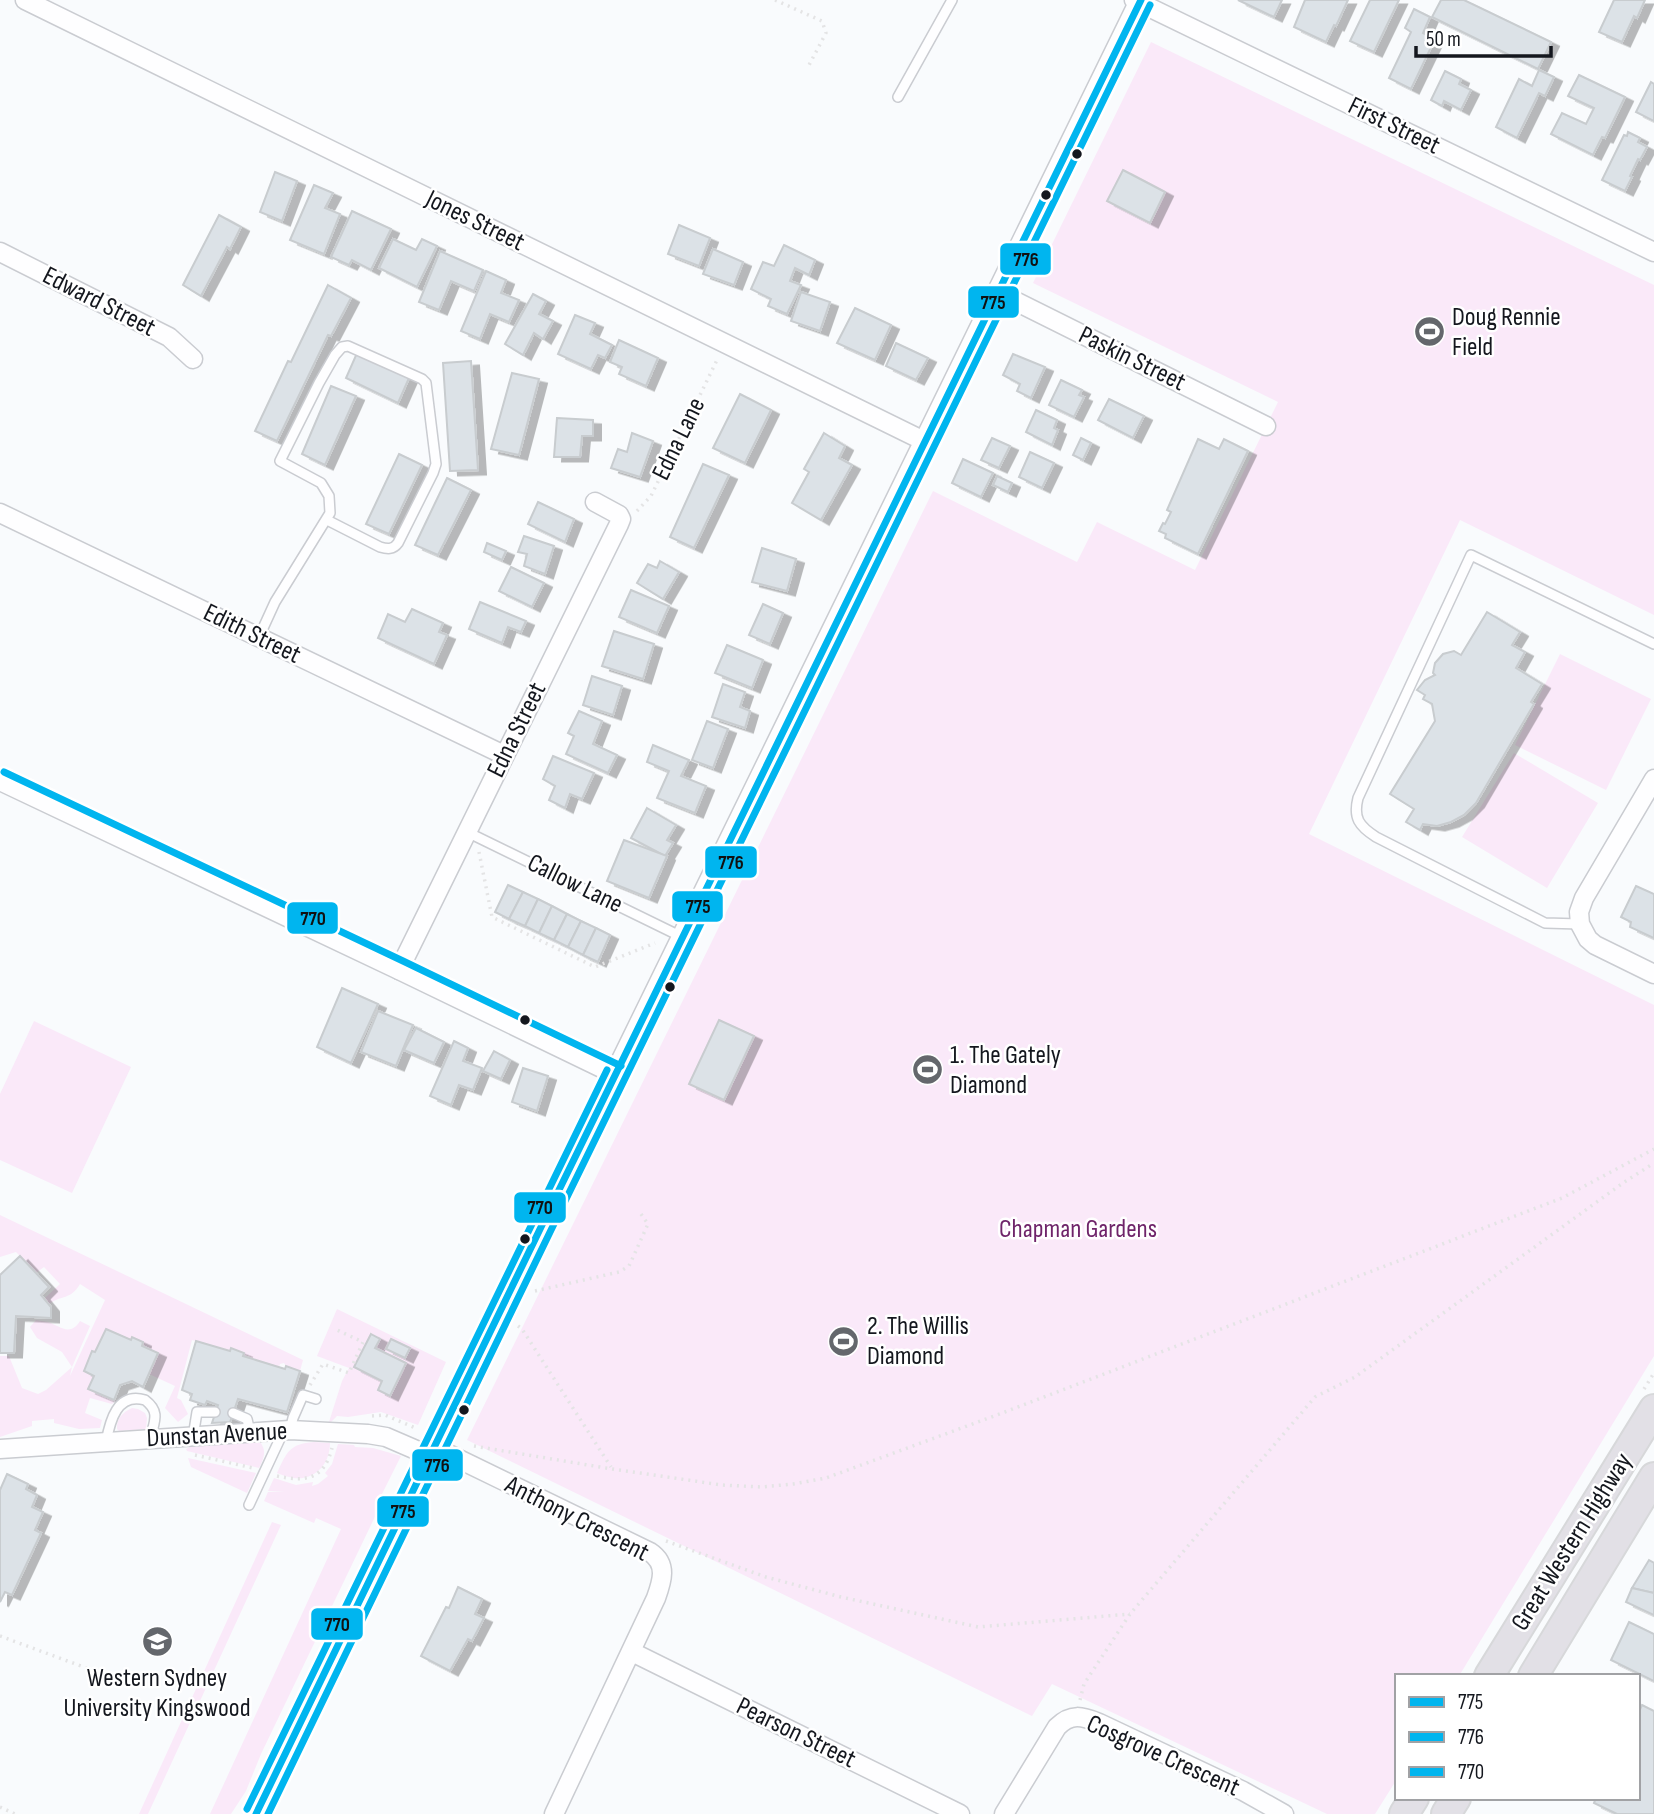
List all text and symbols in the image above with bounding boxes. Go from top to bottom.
scale bar [1416,14,1551,58]
text: 50 m [1426,27,1461,52]
street label: First Street [1343,90,1445,162]
unlabelled marker [1070,147,1084,161]
street label: Jones Street [420,183,530,258]
unlabelled marker [1039,188,1053,202]
line badge: 776 [999,242,1052,276]
text: 776 [1013,249,1039,272]
street label: Edward Street [37,260,161,344]
line badge: 775 [967,285,1020,319]
text: 775 [981,292,1006,315]
place label: Doug Rennie Field [1452,302,1561,363]
sports icon: Doug Rennie Field [1412,315,1446,349]
street label: Paskin Street [1074,320,1190,398]
street label: Edna Lane [646,393,712,485]
street label: Edith Street [198,597,306,671]
street label: Edna Street [481,678,553,782]
line badge: 776 [704,845,758,879]
street label: Callow Lane [522,848,628,920]
text: 776 [718,852,744,875]
line badge: 775 [671,890,724,923]
text: 775 [686,896,711,919]
line badge: 770 [286,901,339,935]
text: 770 [300,908,326,931]
unlabelled marker [663,980,677,994]
unlabelled marker [518,1013,532,1027]
place label: 1. The Gately Diamond [950,1040,1061,1101]
sports icon: 1. The Gately Diamond [910,1053,944,1087]
line badge: 770 [513,1191,567,1224]
text: 770 [527,1197,553,1220]
park label: Chapman Gardens [999,1214,1157,1245]
unlabelled marker [518,1232,532,1246]
place label: 2. The Willis Diamond [867,1311,969,1372]
sports icon: 2. The Willis Diamond [827,1324,861,1358]
unlabelled marker [457,1403,471,1417]
street label: Dunstan Avenue [146,1416,288,1454]
line badge: 776 [411,1448,464,1482]
street label: Great Western Highway [1505,1448,1639,1636]
text: 776 [424,1455,450,1478]
street label: Anthony Crescent [499,1469,654,1569]
line badge: 775 [376,1495,430,1528]
text: 775 [391,1501,416,1524]
line badge: 770 [310,1607,364,1641]
text: 770 [324,1614,350,1637]
school or university icon: Western Sydney University Kingswood [140,1625,174,1659]
place label: Western Sydney University Kingswood [64,1663,250,1724]
legend [1395,1674,1640,1800]
text: 775 [1458,1690,1483,1715]
street label: Pearson Street [731,1691,861,1775]
street label: Cosgrove Crescent [1082,1708,1244,1804]
text: 776 [1458,1725,1484,1750]
text: 770 [1458,1760,1484,1785]

